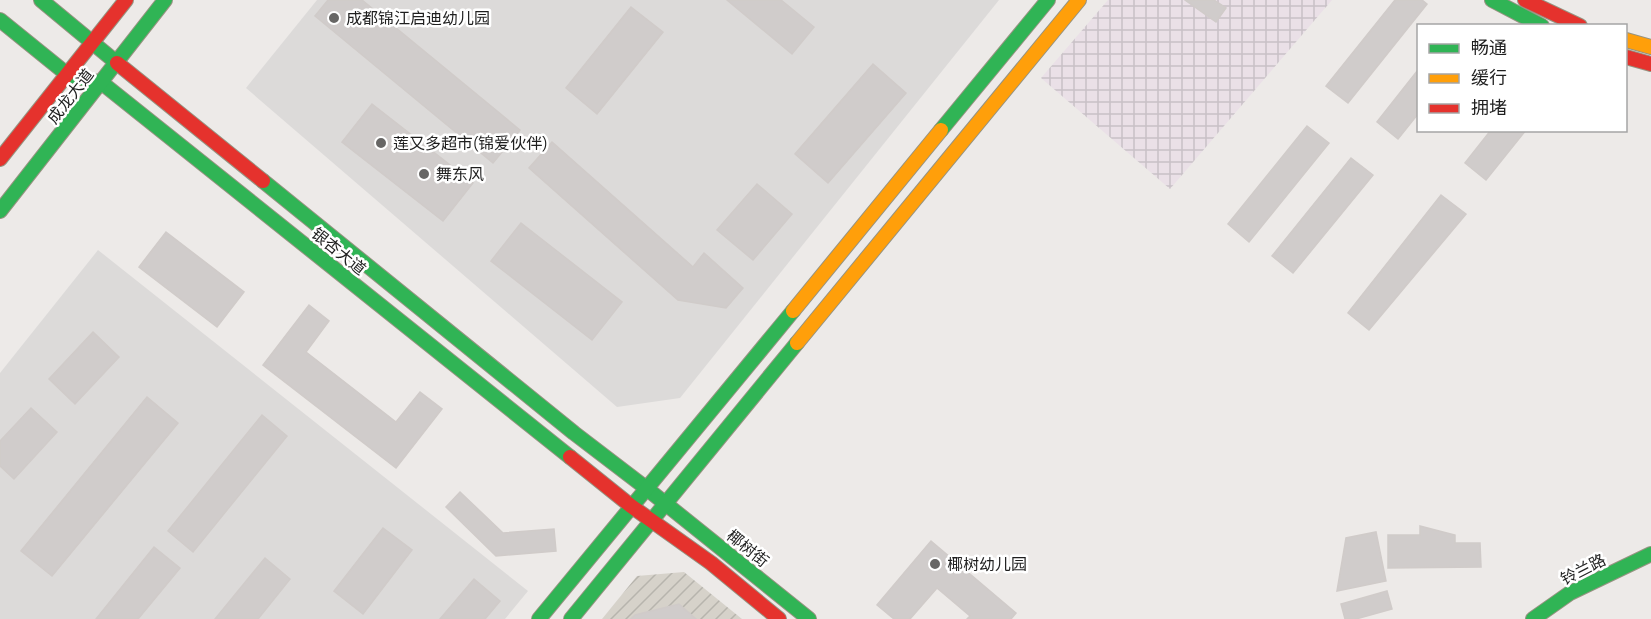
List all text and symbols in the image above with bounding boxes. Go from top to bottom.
place label: 成都锦江启迪幼儿园 [346,8,490,28]
marker: 成都锦江启迪幼儿园 [327,11,341,25]
legend [1417,24,1627,132]
text: 畅通 [1471,36,1507,59]
street label: 成龙大道 [42,65,98,127]
text: 缓行 [1471,66,1507,89]
text: 拥堵 [1471,96,1507,119]
place label: 莲又多超市(锦爱伙伴) [393,133,548,153]
marker: 莲又多超市(锦爱伙伴) [374,136,388,150]
place label: 舞东风 [436,164,484,184]
marker: 舞东风 [417,167,431,181]
street label: 银杏大道 [308,223,370,279]
street label: 椰树街 [723,525,773,571]
street label: 铃兰路 [1557,549,1609,589]
place label: 椰树幼儿园 [947,554,1027,574]
marker: 椰树幼儿园 [928,557,942,571]

